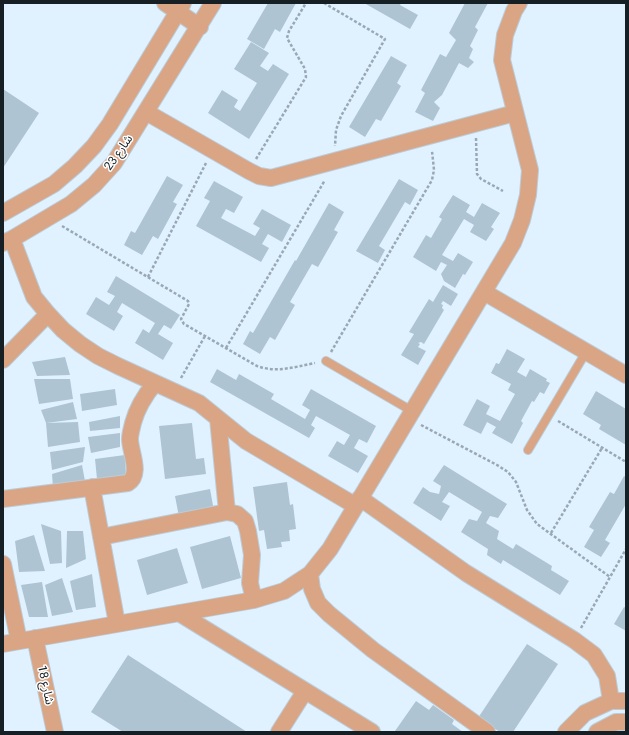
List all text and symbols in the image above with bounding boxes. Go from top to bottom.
street label: شارع 23 [102,133,136,173]
street label: شارع 18 [34,664,56,706]

